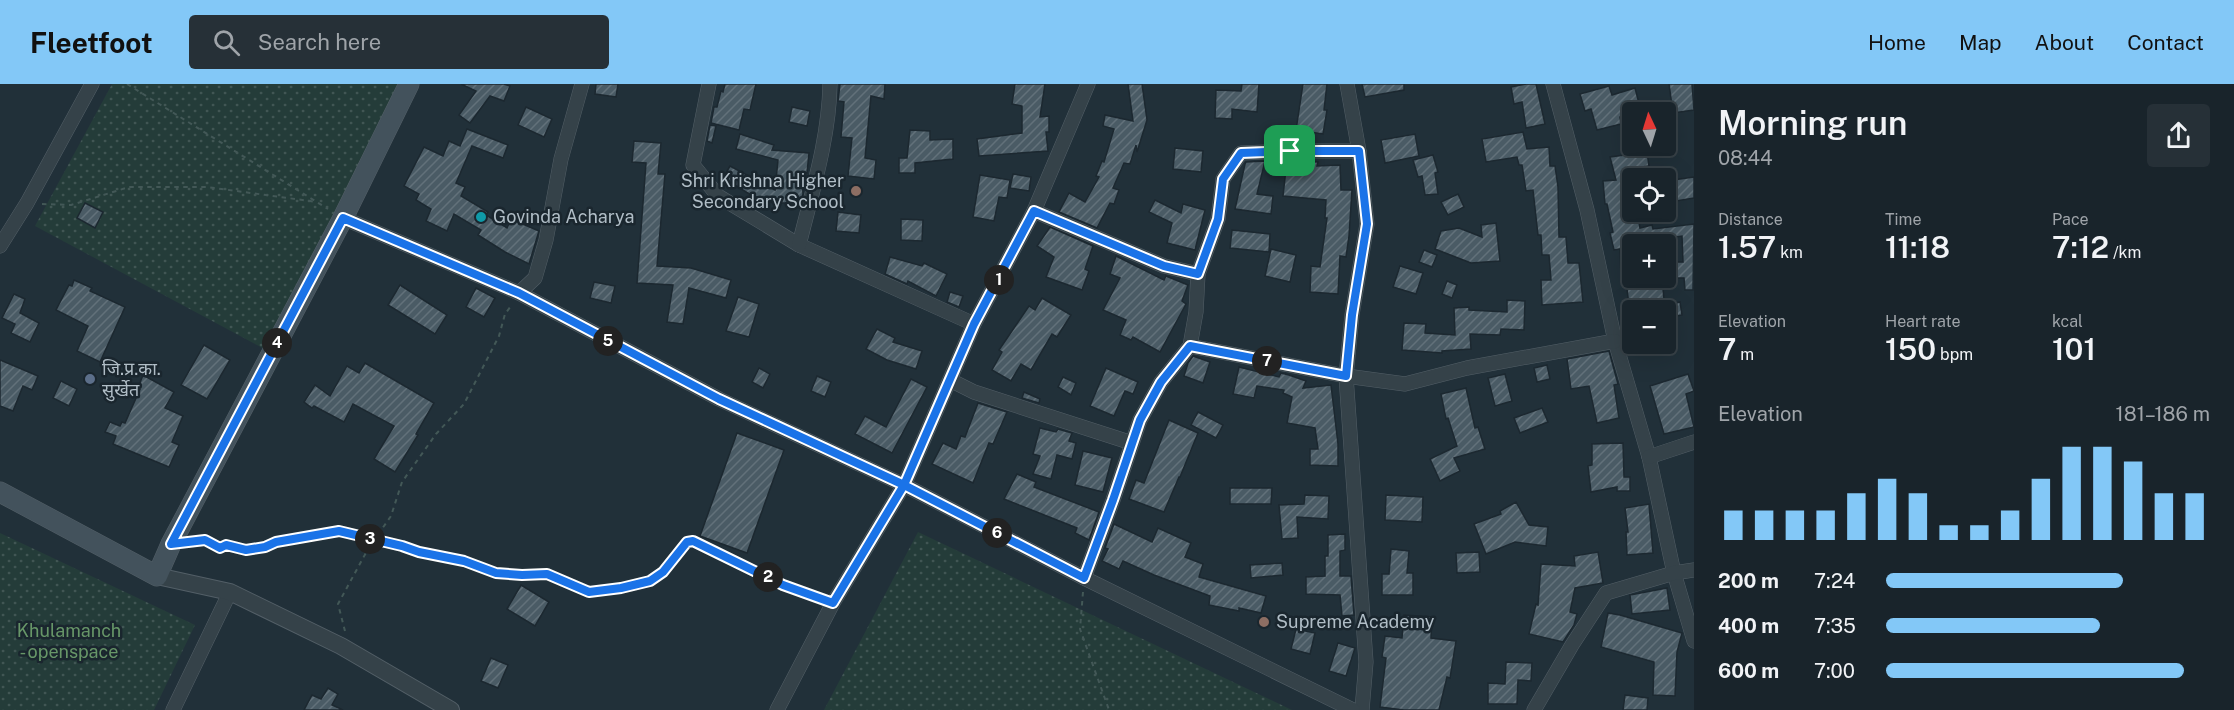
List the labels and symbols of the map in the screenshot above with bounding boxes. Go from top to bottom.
north arrow [1622,102,1676,156]
pin [1264,125,1315,176]
place label: Shri Krishna Higher Secondary School [681,170,844,212]
marker: Shri Krishna Higher Secondary School [849,184,863,198]
place label: Govinda Acharya [493,206,634,227]
marker: Govinda Acharya [474,210,488,224]
pin: 1 [984,265,1014,295]
pin: 5 [593,326,623,356]
pin: 4 [262,328,292,358]
pin: 7 [1252,346,1282,376]
place label: जि.प्र.का. सुर्खेत [102,358,161,402]
marker: जि.प्र.का. सुर्खेत [83,372,97,386]
pin: 6 [982,518,1012,548]
pin: 3 [355,524,385,554]
pin: 2 [753,562,783,592]
place label: Supreme Academy [1276,611,1435,632]
marker: Supreme Academy [1257,615,1271,629]
park label: Khulamanch - openspace [17,620,121,662]

